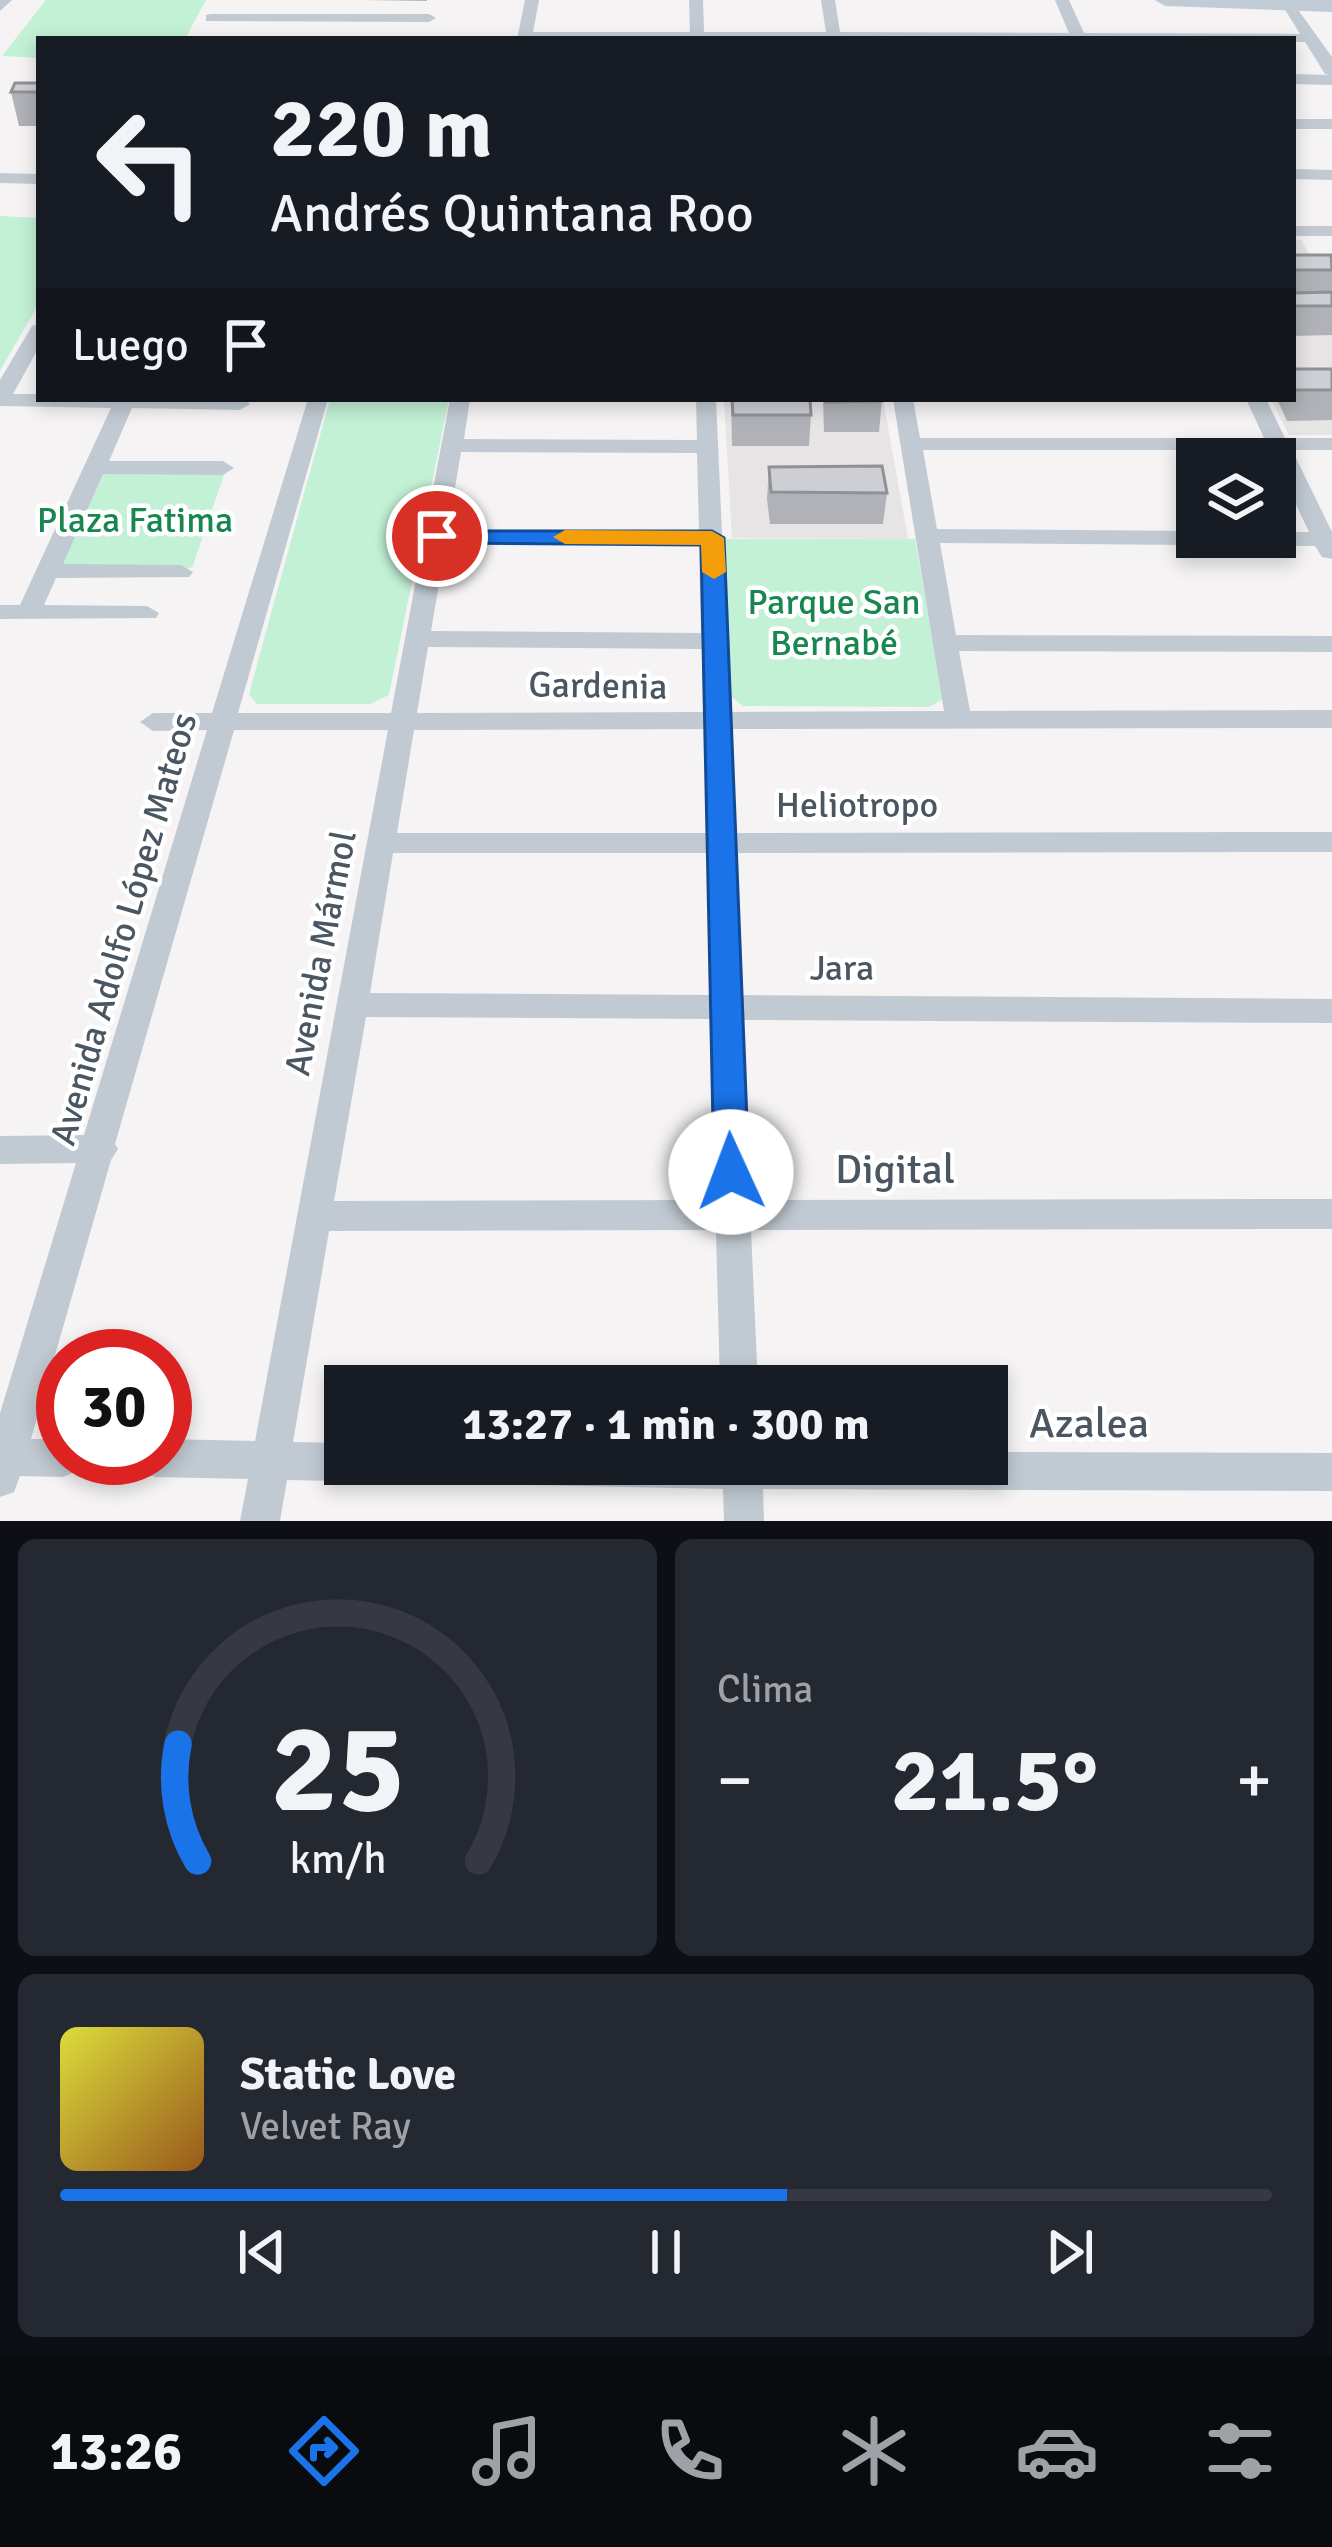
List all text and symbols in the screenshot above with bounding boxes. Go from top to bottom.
text: 220 m [270,77,492,181]
icon: left [72,84,228,240]
text: Andrés Quintana Roo [270,180,754,247]
icon: arrive [213,312,279,378]
text: Luego [72,318,189,373]
map controls [1176,438,1296,558]
button: layers [1176,438,1296,558]
pin [386,485,488,587]
park label: Plaza Fatima [37,498,233,543]
icon: arrive [404,503,470,569]
park label: Parque San Bernabé [747,580,921,666]
street label: Gardenia [528,662,668,710]
street label: Avenida Adolfo López Mateos [41,708,207,1150]
street label: Heliotropo [776,783,938,828]
street label: Avenida Mármol [275,827,367,1079]
street label: Jara [810,946,874,991]
position arrow [668,1109,794,1235]
street label: Digital [835,1144,955,1195]
speed limit sign: 30 [36,1329,192,1485]
text: 13:27 · 1 min · 300 m [462,1397,870,1452]
street label: Azalea [1029,1398,1149,1449]
text: Clima [717,1665,813,1713]
text: 25 [270,1693,405,1846]
text: 21.5° [891,1725,1098,1836]
text: − [717,1740,753,1821]
text: + [1236,1740,1272,1821]
text: km/h [289,1832,386,1885]
text: Static Love [240,2047,456,2102]
text: Velvet Ray [240,2102,411,2150]
icon: previous [229,2219,295,2285]
icon: pause [633,2219,699,2285]
icon: next [1037,2219,1103,2285]
icon: directions [282,2409,366,2493]
icon: music [465,2409,549,2493]
icon: phone [648,2409,732,2493]
icon: climate [832,2409,916,2493]
icon: car [1015,2409,1099,2493]
icon: filters [1198,2409,1282,2493]
text: 13:26 [50,2418,182,2485]

